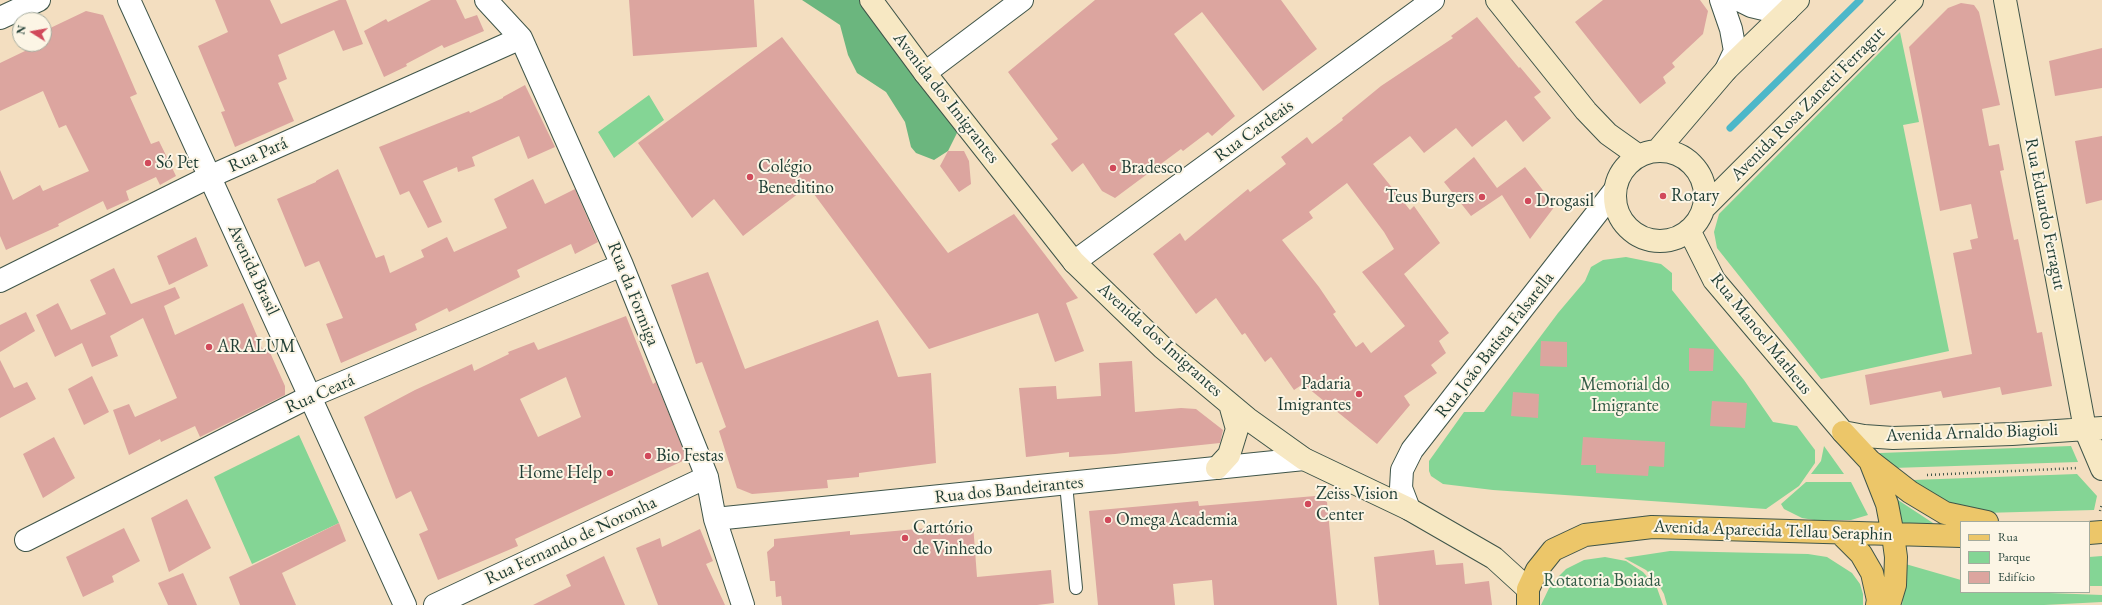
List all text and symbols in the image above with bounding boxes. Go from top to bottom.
north arrow [12,12,52,52]
street label: Avenida Rosa Zanetti Ferragut [1726,22,1890,186]
text: N [13,24,29,36]
street label: Avenida dos Imigrantes [888,28,1004,168]
street label: Rua Cardeais [1210,95,1298,167]
street label: Rua Pará [225,132,291,178]
street label: Rua Eduardo Ferragut [2020,136,2070,292]
place label: Só Pet [156,152,199,174]
place label: Colégio Beneditino [758,156,834,198]
place label: Bradesco [1121,157,1183,179]
marker: Só Pet [143,158,153,168]
marker: Bradesco [1108,163,1118,173]
marker: Colégio Beneditino [745,172,755,182]
place label: Rotary [1671,185,1719,207]
place label: Teus Burgers [1385,186,1474,208]
place label: Drogasil [1536,190,1594,212]
marker: Rotary [1658,191,1668,201]
marker: Teus Burgers [1477,192,1487,202]
marker: Drogasil [1523,196,1533,206]
street label: Avenida Brasil [223,221,283,319]
street label: Rua da Formiga [602,239,664,349]
street label: Rua João Batista Falsarella [1431,268,1559,422]
street label: Rua Manoel Matheus [1705,269,1817,399]
street label: Avenida dos Imigrantes [1093,278,1227,402]
place label: ARALUM [217,336,295,358]
marker: ARALUM [204,342,214,352]
street label: Rua Ceará [282,369,358,419]
place label: Padaria Imigrantes [1277,373,1351,416]
park label: Memorial do Imigrante [1580,374,1670,416]
marker: Padaria Imigrantes [1354,389,1364,399]
street label: Avenida Arnaldo Biagioli [1886,419,2058,447]
place label: Bio Festas [656,445,724,467]
marker: Bio Festas [643,451,653,461]
place label: Home Help [519,462,602,484]
marker: Home Help [605,468,615,478]
street label: Rua dos Bandeirantes [934,471,1084,509]
place label: Zeiss Vision Center [1316,483,1398,526]
street label: Rua Fernando de Noronha [482,492,660,590]
marker: Zeiss Vision Center [1303,499,1313,509]
place label: Omega Academia [1116,509,1238,531]
marker: Omega Academia [1103,515,1113,525]
street label: Avenida Aparecida Tellau Seraphin [1653,516,1893,546]
place label: Cartório de Vinhedo [913,517,993,560]
legend [1960,521,2090,593]
text: Rua [1998,529,2018,545]
marker: Cartório de Vinhedo [900,533,910,543]
text: Parque [1998,549,2030,565]
text: Edifício [1998,569,2035,585]
park label: Rotatoria Boiada [1543,570,1661,592]

